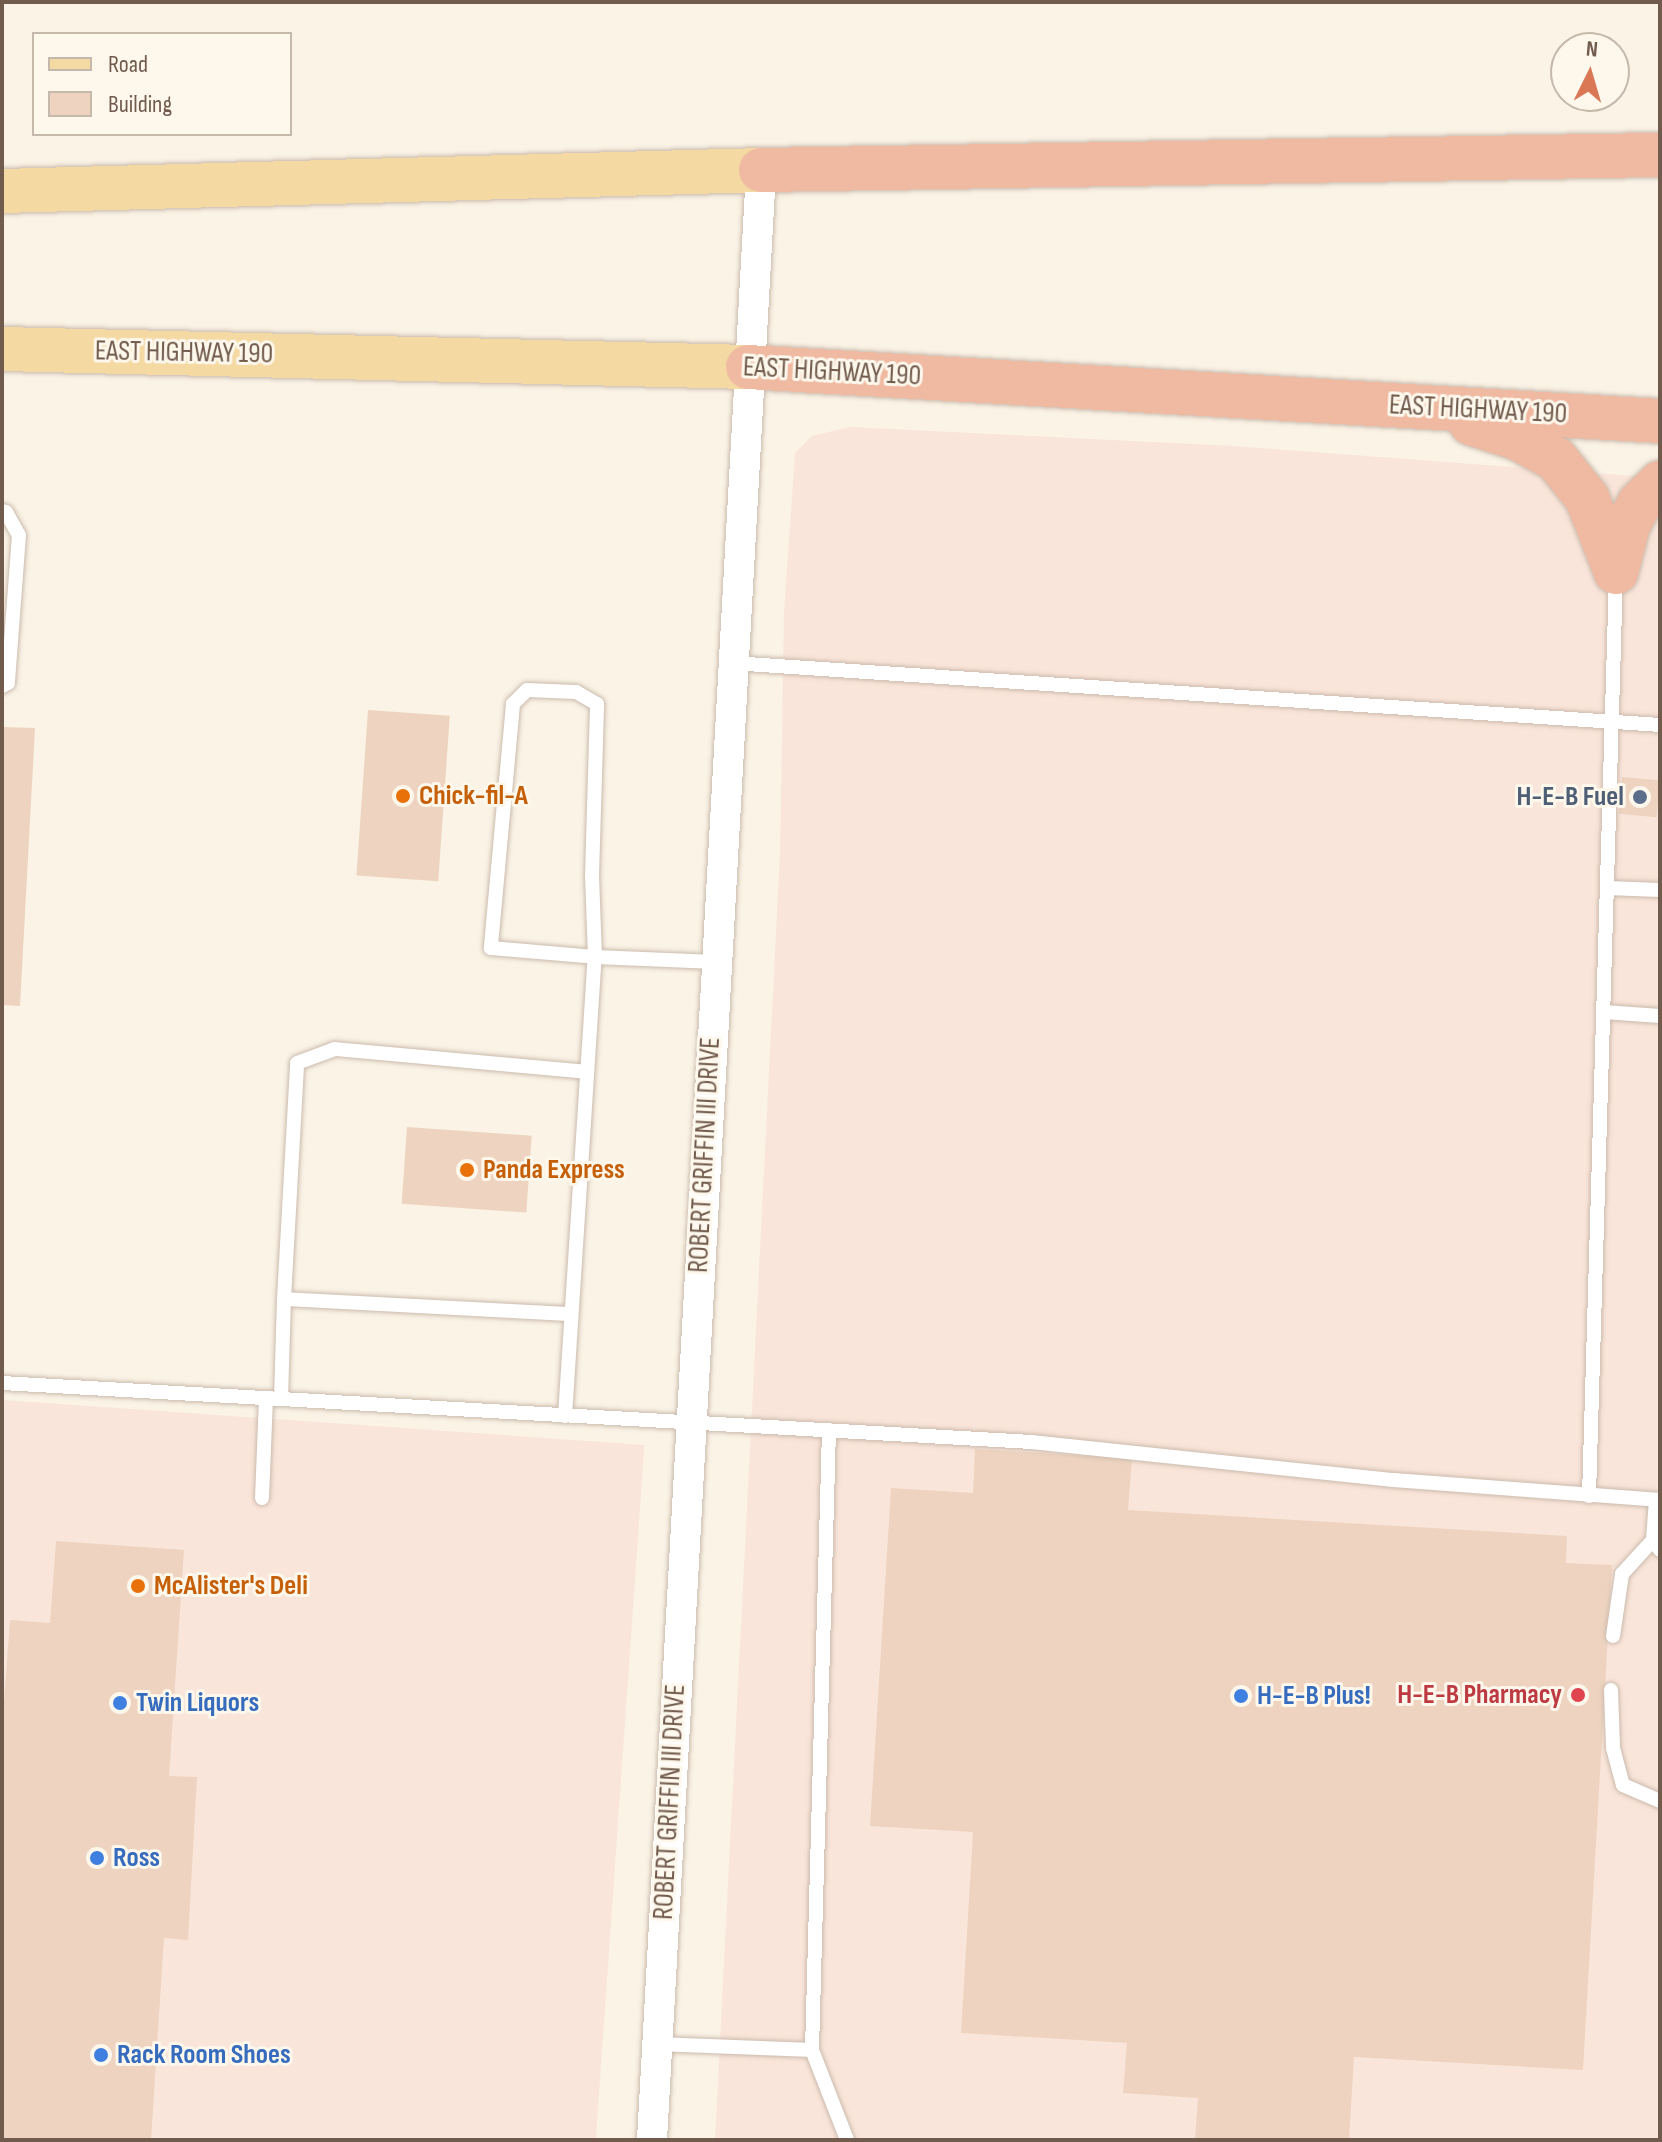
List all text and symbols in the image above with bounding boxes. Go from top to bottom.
legend [32,32,292,136]
north arrow [1550,32,1630,112]
text: N [1585,36,1599,64]
text: Road [108,50,148,79]
text: Building [108,90,172,119]
street label: EAST HIGHWAY 190 [95,335,273,371]
street label: EAST HIGHWAY 190 [742,351,922,393]
street label: EAST HIGHWAY 190 [1388,389,1568,431]
place label: Chick-fil-A [419,779,528,813]
place label: H-E-B Fuel [1517,780,1624,814]
marker: Chick-fil-A [394,787,412,805]
marker: H-E-B Fuel [1631,788,1649,806]
street label: ROBERT GRIFFIN III DRIVE [682,1036,728,1274]
place label: Panda Express [483,1153,625,1187]
marker: Panda Express [458,1161,476,1179]
place label: McAlister's Deli [154,1569,308,1603]
marker: McAlister's Deli [129,1577,147,1595]
place label: H-E-B Pharmacy [1397,1678,1562,1712]
place label: H-E-B Plus! [1257,1679,1371,1713]
street label: ROBERT GRIFFIN III DRIVE [647,1683,693,1921]
place label: Twin Liquors [136,1686,259,1720]
marker: H-E-B Pharmacy [1569,1686,1587,1704]
marker: H-E-B Plus! [1232,1687,1250,1705]
marker: Twin Liquors [111,1694,129,1712]
place label: Ross [113,1841,160,1875]
marker: Ross [88,1849,106,1867]
place label: Rack Room Shoes [117,2038,291,2072]
marker: Rack Room Shoes [92,2046,110,2064]

